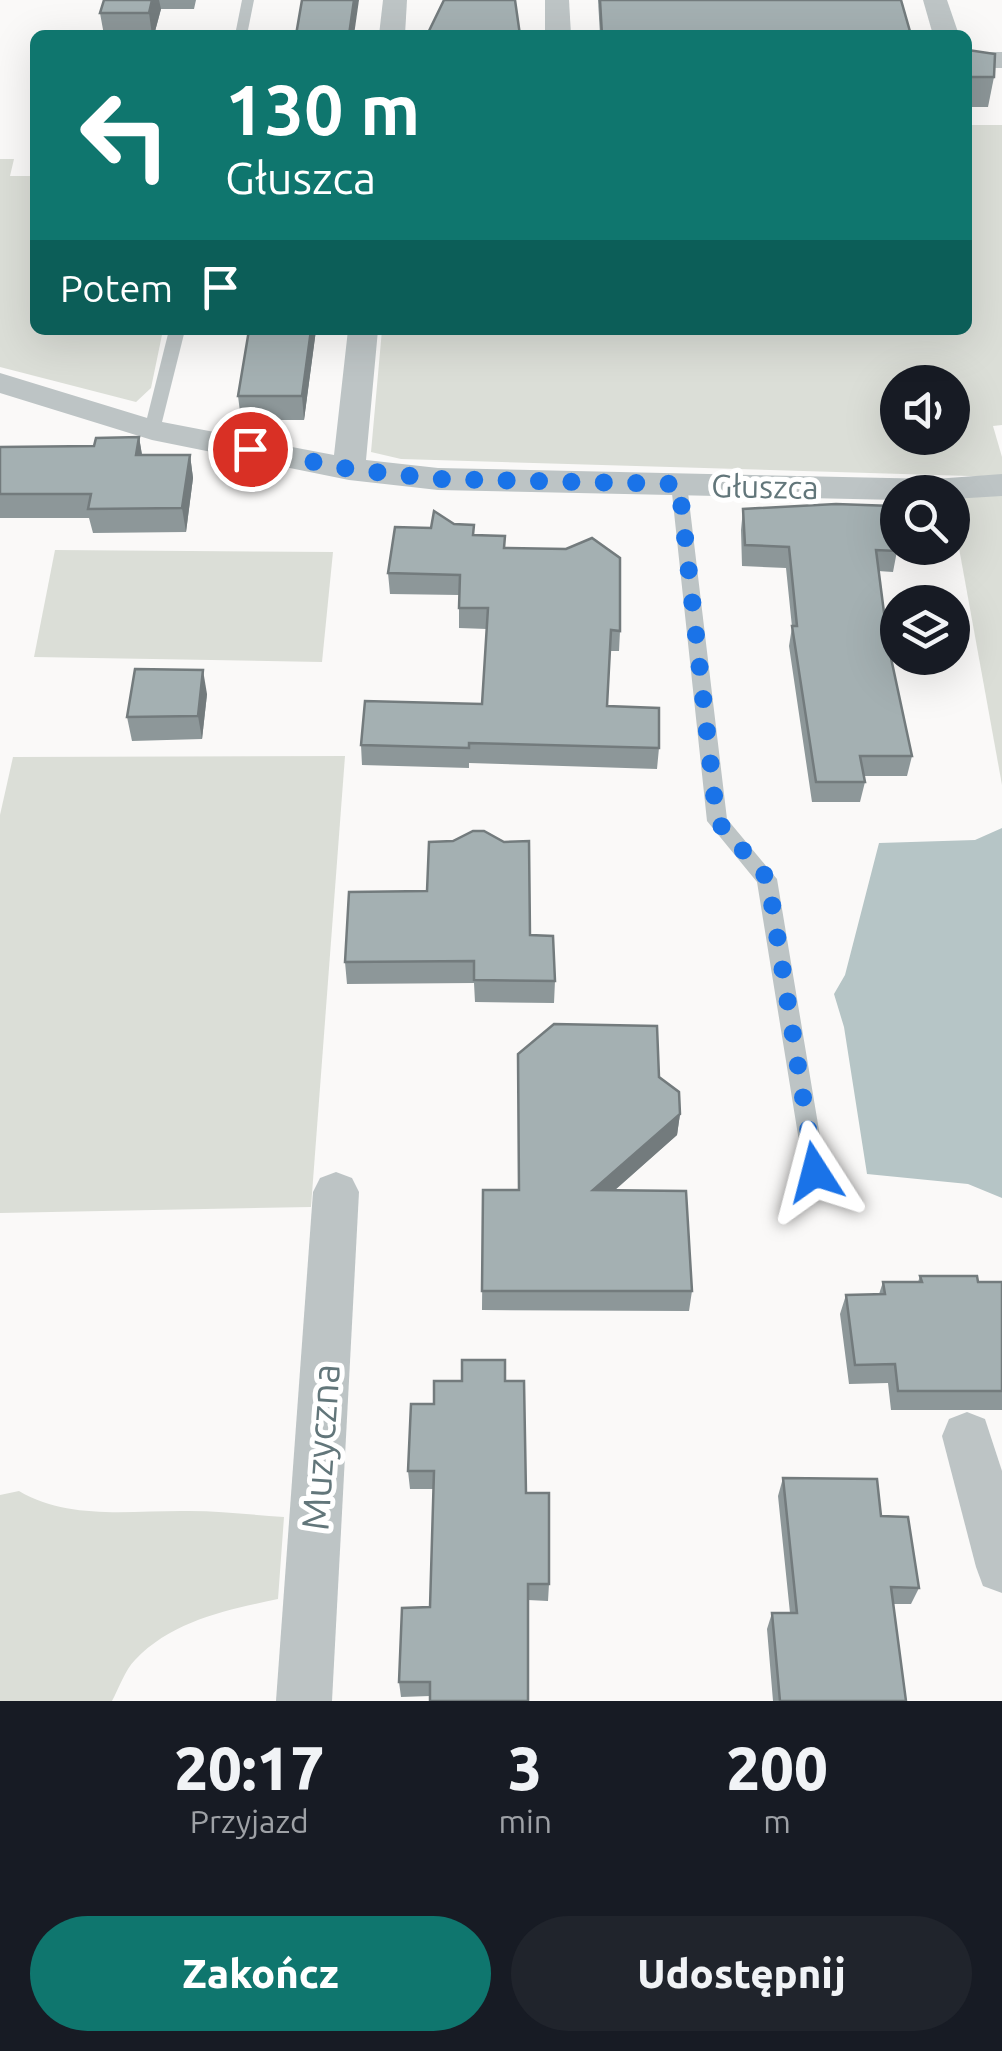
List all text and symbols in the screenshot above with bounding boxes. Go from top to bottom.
icon: left [60,70,190,200]
text: 130 m [225,70,420,148]
text: Głuszca [225,152,376,203]
icon: arrive [193,260,248,315]
text: Potem [60,267,173,309]
map controls [880,365,970,675]
button: sound [880,365,970,455]
pin [208,407,293,492]
icon: arrive [223,422,278,477]
street label: Głuszca [711,467,819,505]
button: search [880,475,970,565]
button: layers [880,585,970,675]
position arrow [763,1120,867,1224]
street label: Muzyczna [293,1362,347,1532]
text: 20:17 [174,1734,324,1801]
text: 3 [508,1734,542,1801]
text: 200 [726,1734,828,1801]
text: Przyjazd [190,1803,309,1839]
text: min [498,1803,552,1839]
text: m [763,1803,791,1839]
button: Zakończ [30,1916,491,2031]
button: Udostępnij [511,1916,972,2031]

